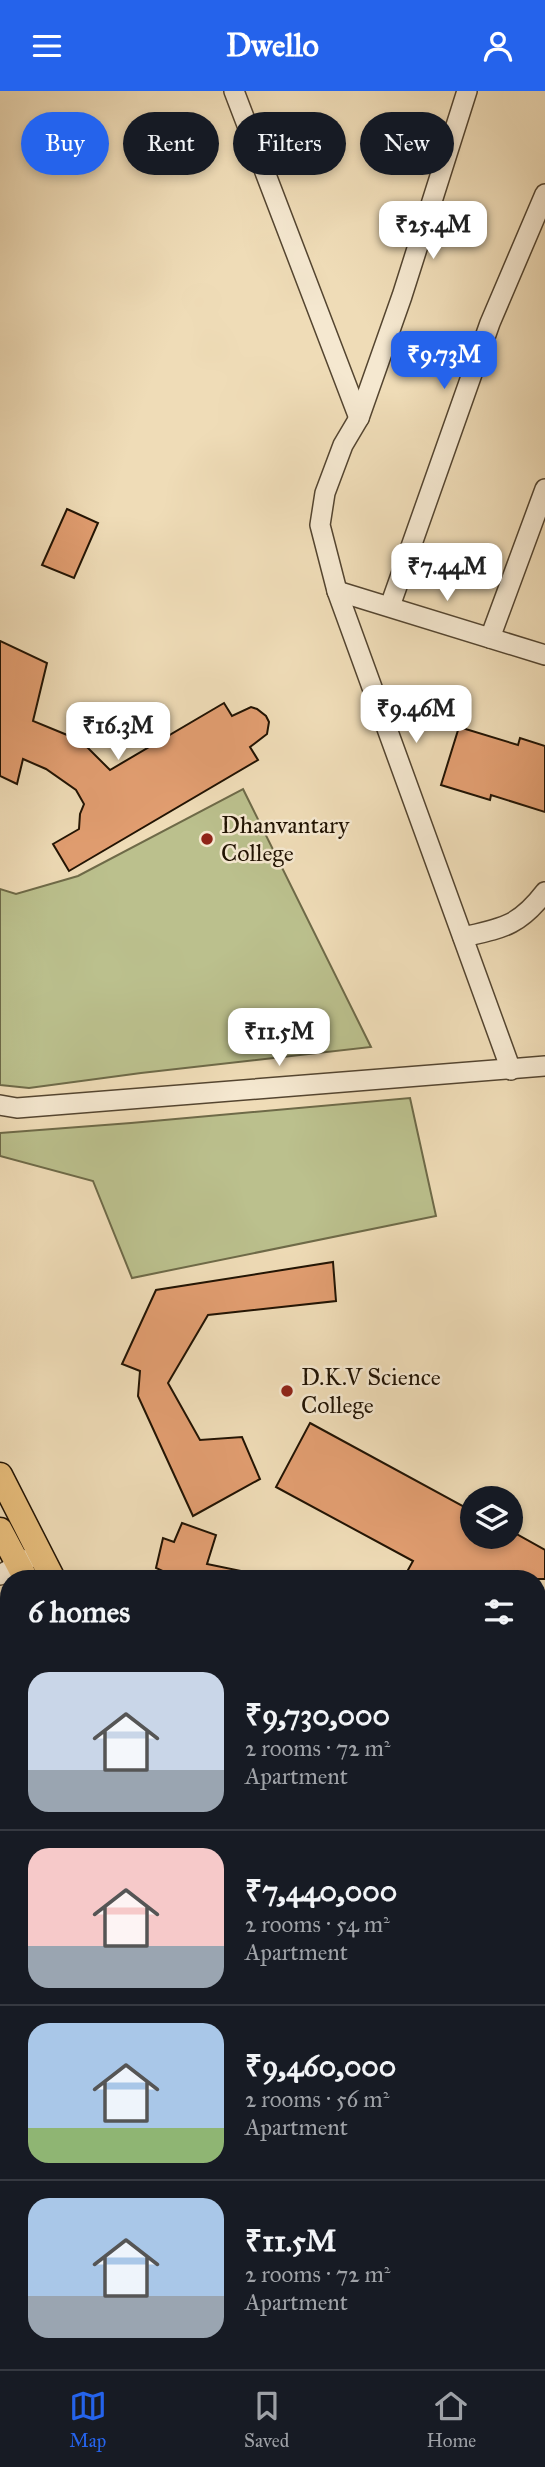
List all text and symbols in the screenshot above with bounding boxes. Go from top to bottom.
text: Dwello [226,26,319,65]
icon: menu [28,27,66,65]
icon: person [479,27,517,65]
chip: Buy [21,112,109,175]
chip: Rent [123,112,219,175]
chip: Filters [233,112,346,175]
chip: New [360,112,454,175]
pin: ₹25.4M [376,201,490,261]
text: ₹25.4M [395,210,471,238]
pin: ₹9.73M [387,331,501,391]
text: ₹9.73M [407,340,481,368]
pin: ₹7.44M [390,543,504,603]
text: ₹7.44M [407,552,487,580]
pin: ₹9.46M [359,685,473,745]
text: ₹9.46M [377,694,455,722]
pin: ₹16.3M [61,703,175,762]
text: ₹16.3M [82,711,154,739]
place label: Dhanvantary College [221,810,350,868]
marker: Dhanvantary College [199,831,215,847]
pin: ₹11.5M [222,1009,336,1068]
text: ₹11.5M [244,1017,314,1045]
place label: D.K.V Science College [301,1362,441,1420]
marker: D.K.V Science College [279,1383,295,1399]
map controls [460,1486,523,1549]
button: layers [460,1486,523,1549]
icon: filters [480,1593,518,1631]
text: 6 homes [28,1594,130,1630]
text: ₹9,730,000 [245,1697,390,1733]
icon: home [84,1700,168,1784]
text: 2 rooms · 72 m² [245,1734,390,1762]
text: Apartment [245,1762,348,1790]
text: ₹7,440,000 [245,1873,397,1909]
icon: home [84,1876,168,1960]
text: 2 rooms · 54 m² [245,1910,390,1938]
text: Apartment [245,1938,348,1966]
text: ₹9,460,000 [245,2048,396,2084]
icon: home [84,2051,168,2135]
text: 2 rooms · 56 m² [245,2085,389,2113]
text: Apartment [245,2113,348,2141]
text: ₹11.5M [245,2223,337,2259]
icon: home [84,2226,168,2310]
text: 2 rooms · 72 m² [245,2260,390,2288]
text: Apartment [245,2288,348,2316]
tab: Map [69,2387,107,2452]
tab: Saved [244,2387,289,2452]
tab: Home [427,2387,476,2452]

